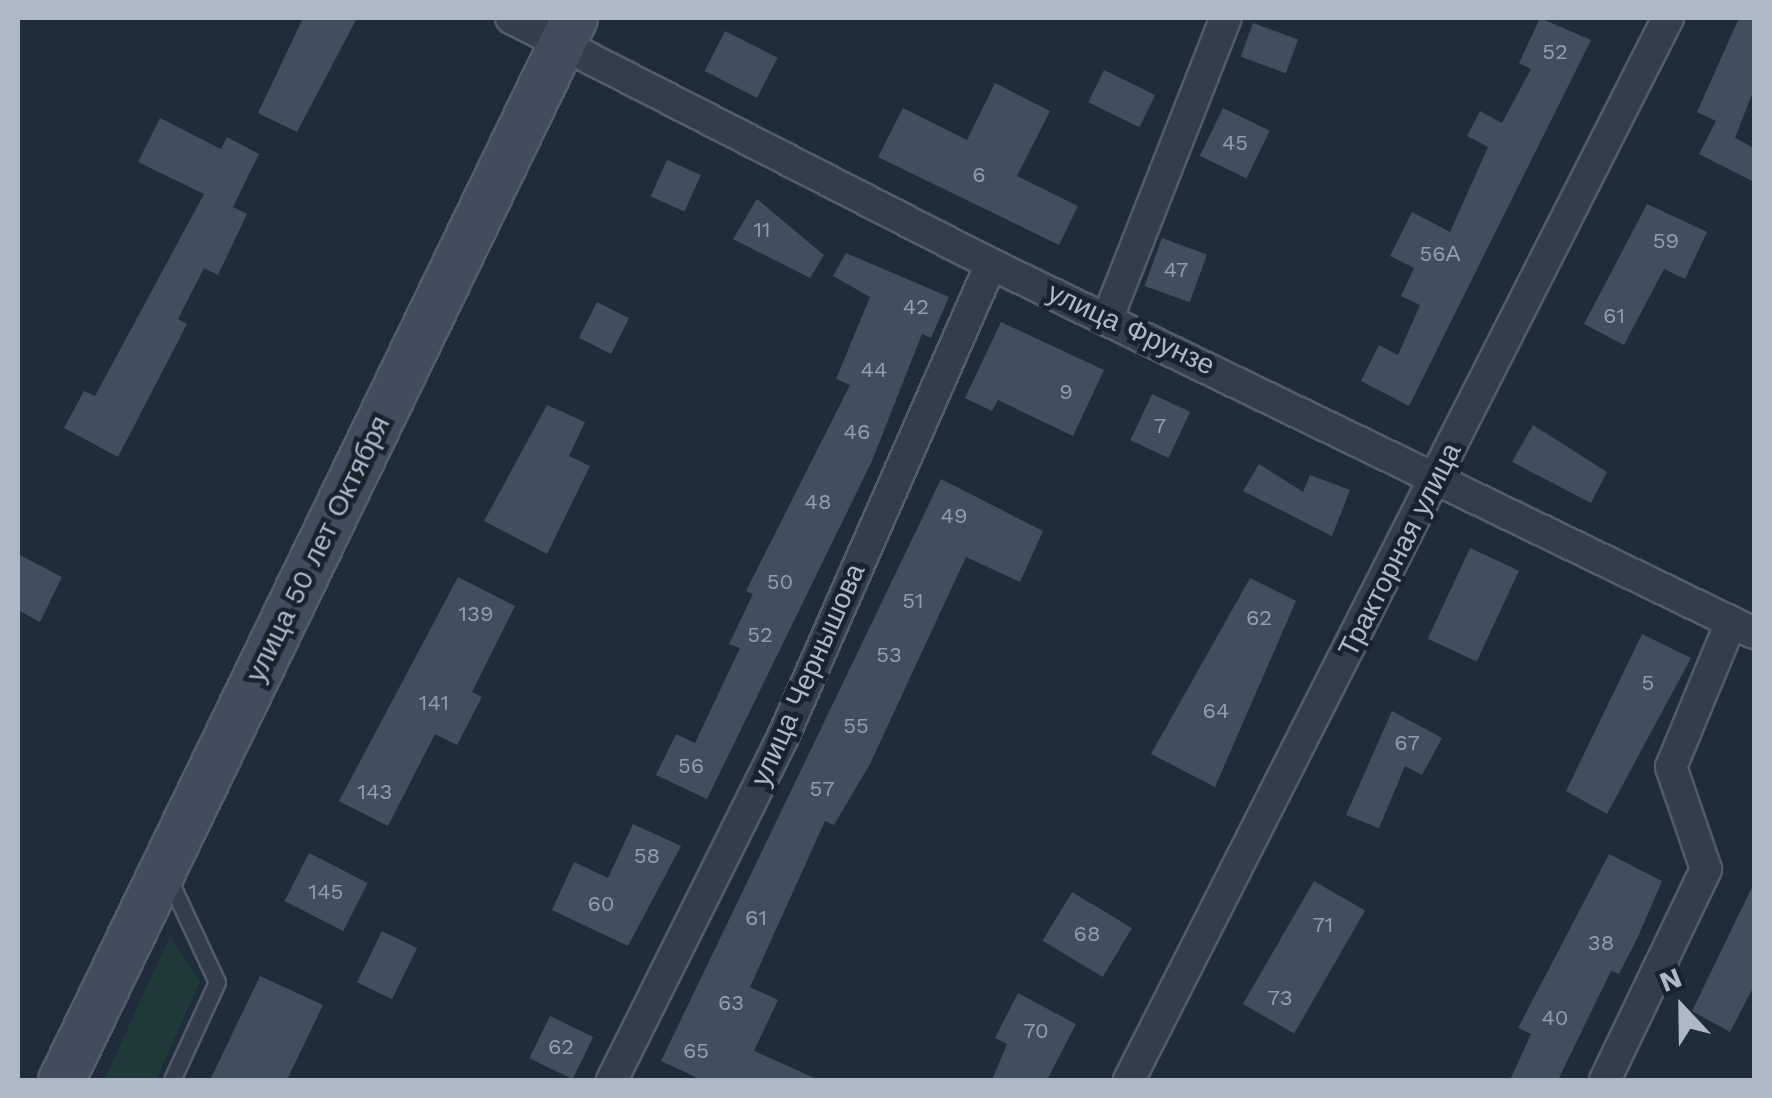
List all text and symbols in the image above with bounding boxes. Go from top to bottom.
house number: 52 [1542,39,1568,65]
house number: 45 [1222,130,1248,156]
house number: 6 [972,162,986,188]
house number: 11 [753,217,771,243]
house number: 59 [1653,228,1679,254]
house number: 56А [1420,241,1460,267]
house number: 47 [1164,257,1188,283]
street label: улица Фрунзе [1042,276,1220,382]
house number: 42 [903,294,929,320]
house number: 61 [1603,303,1625,329]
house number: 44 [861,357,887,383]
house number: 9 [1059,379,1073,405]
street label: улица 50 лет Октября [239,410,397,688]
house number: 7 [1154,413,1166,439]
house number: 46 [844,419,870,445]
street label: Тракторная улица [1332,437,1468,663]
house number: 48 [805,489,831,515]
house number: 49 [940,503,968,529]
street label: улица Чернышова [744,559,872,791]
house number: 50 [767,569,793,595]
house number: 51 [902,588,924,614]
house number: 139 [459,601,493,627]
house number: 62 [1246,605,1272,631]
house number: 52 [747,622,773,648]
house number: 53 [876,642,902,668]
house number: 5 [1642,670,1654,696]
house number: 141 [419,690,449,716]
house number: 64 [1203,698,1229,724]
house number: 55 [843,713,869,739]
house number: 67 [1394,730,1420,756]
house number: 56 [678,753,704,779]
house number: 57 [809,776,835,802]
house number: 143 [358,779,392,805]
house number: 58 [634,843,660,869]
house number: 145 [309,879,343,905]
house number: 60 [587,891,615,917]
house number: 61 [745,905,767,931]
house number: 71 [1313,912,1333,938]
house number: 68 [1074,921,1100,947]
house number: 38 [1588,930,1614,956]
north arrow [1632,958,1732,1058]
text: N [1655,961,1686,999]
house number: 73 [1267,985,1293,1011]
house number: 63 [718,990,744,1016]
house number: 40 [1541,1005,1569,1031]
house number: 70 [1023,1018,1049,1044]
house number: 62 [548,1034,574,1060]
house number: 65 [683,1038,709,1064]

